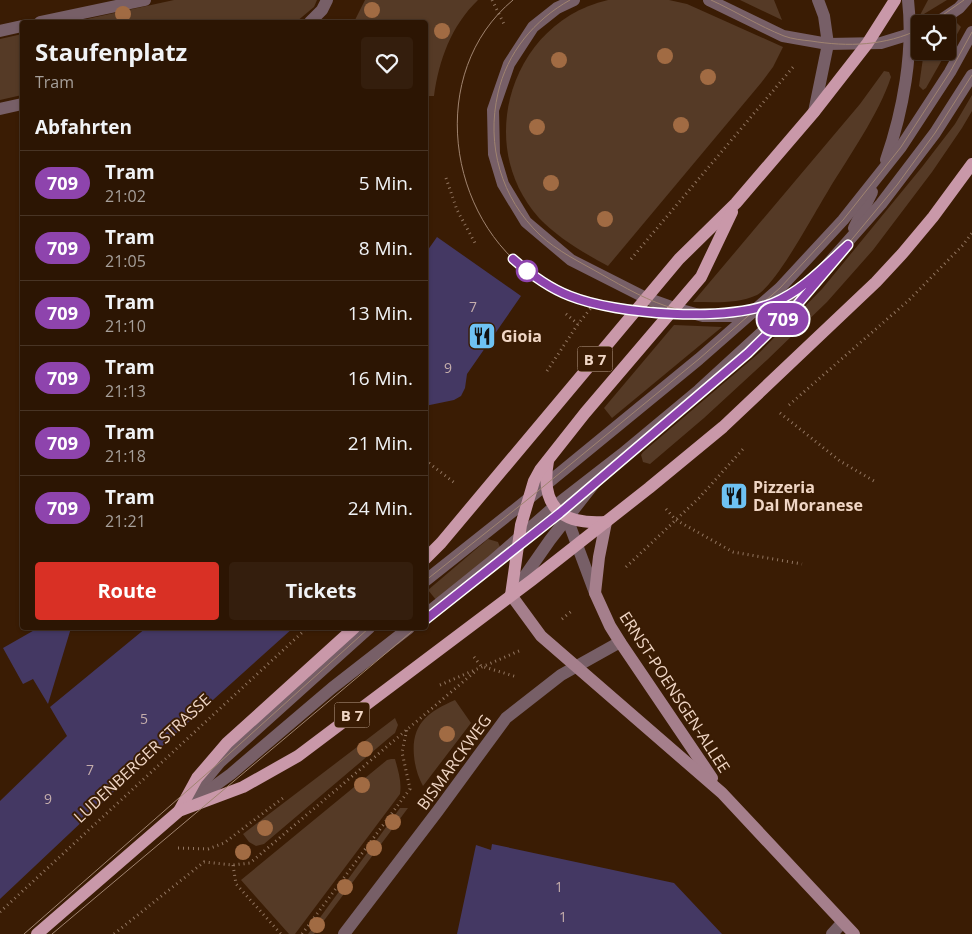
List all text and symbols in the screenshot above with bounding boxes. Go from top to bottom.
map controls [911,15,956,60]
button: locate [911,15,956,60]
text: Staufenplatz [35,35,187,68]
button: heart [361,37,413,89]
text: Tram [35,71,74,93]
text: Abfahrten [35,114,132,140]
text: Tram [105,159,155,185]
text: 5 Min. [359,170,413,196]
text: 709 [47,171,78,195]
text: 21:02 [105,185,146,207]
text: Tram [105,224,155,250]
text: 8 Min. [359,235,413,261]
text: 709 [47,236,78,260]
text: 21:05 [105,250,146,272]
unlabelled marker [516,260,538,282]
text: Tram [105,289,155,315]
house number: 7 [469,297,477,316]
text: 13 Min. [348,300,413,326]
text: 709 [47,301,78,325]
line badge: 709 [754,303,812,335]
text: 709 [768,307,798,331]
text: 21:10 [105,315,146,337]
restaurant icon: Gioia [467,321,497,351]
place label: Gioia [501,325,542,347]
road number: B 7 [578,346,612,372]
text: Tram [105,354,155,380]
house number: 9 [444,358,452,377]
text: 16 Min. [348,365,413,391]
text: 709 [47,366,78,390]
text: 21:13 [105,380,146,402]
text: Tram [105,419,155,445]
text: 21 Min. [348,430,413,456]
text: 709 [47,431,78,455]
text: 21:18 [105,445,146,467]
place label: Pizzeria Dal Moranese [753,476,863,516]
restaurant icon: Pizzeria Dal Moranese [719,481,749,511]
text: Tram [105,484,155,510]
text: 24 Min. [348,495,413,521]
text: 709 [47,496,78,520]
text: 21:21 [105,510,146,532]
button: Route [35,562,219,620]
button: Tickets [229,562,413,620]
street label: ERNST-POENSGEN-ALLEE [615,607,735,777]
street label: LUDENBERGER STRASSE [69,688,215,828]
road number: B 7 [334,702,370,728]
house number: 5 [140,709,148,728]
street label: BISMARCKWEG [412,710,496,814]
house number: 7 [86,760,94,779]
house number: 9 [44,789,52,808]
house number: 1 [555,877,563,896]
house number: 1 [559,907,567,926]

